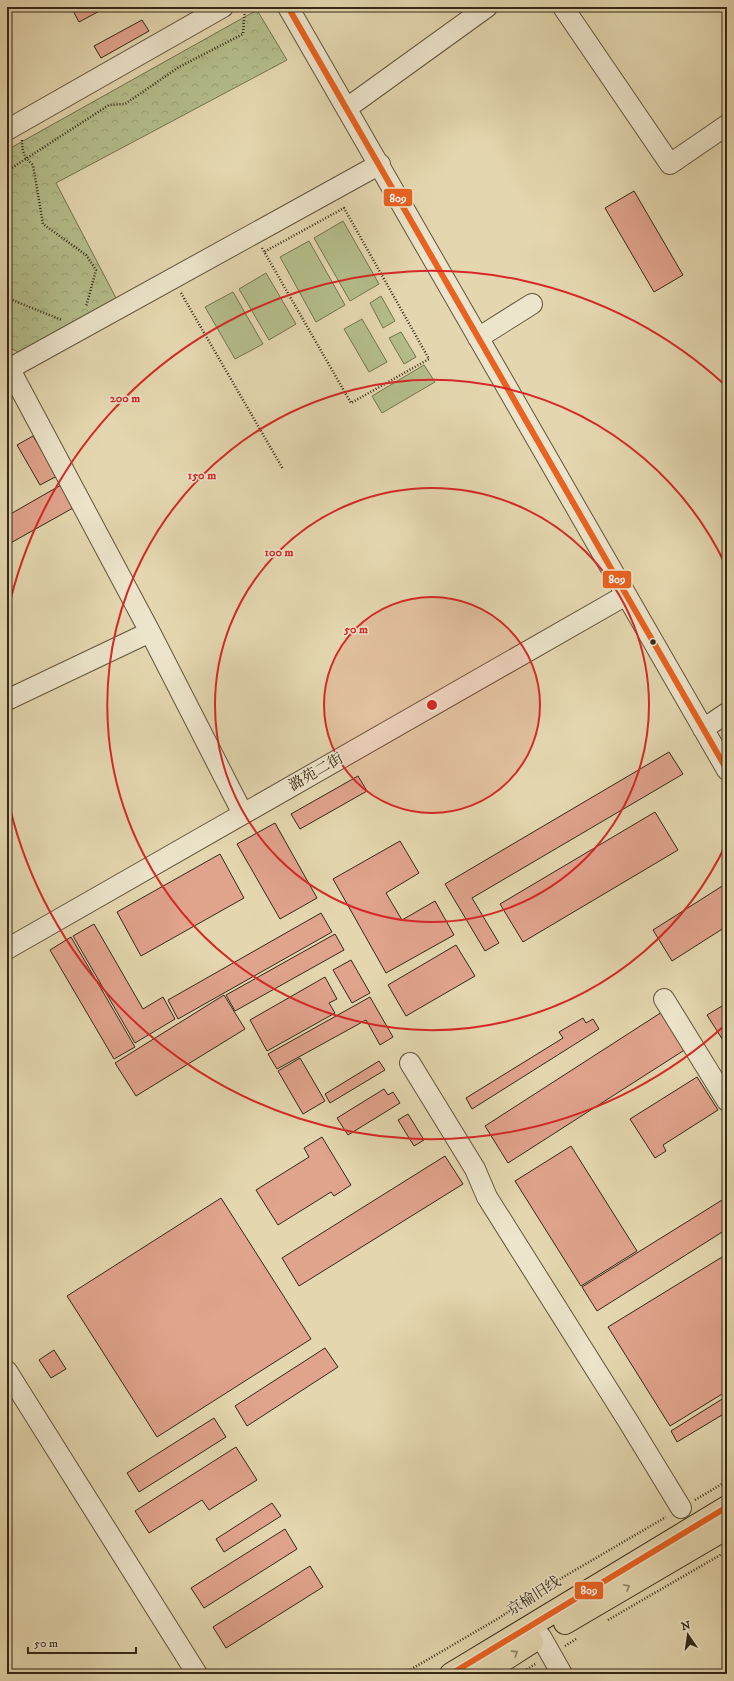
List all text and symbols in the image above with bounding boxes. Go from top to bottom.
line badge: 809 [383,188,413,207]
text: 809 [390,192,407,206]
text: 200 m [110,391,140,406]
text: 150 m [188,468,216,483]
text: 100 m [265,545,293,560]
line badge: 809 [602,570,632,589]
text: 809 [609,573,626,587]
text: 50 m [343,622,368,637]
unlabelled marker [648,637,658,647]
centre of rings [425,698,439,712]
street label: 潞苑二街 [285,749,347,795]
street label: 京榆旧线 [504,1572,564,1620]
line badge: 809 [574,1581,604,1600]
text: 809 [581,1584,598,1598]
one-way arrow [623,1584,630,1591]
north arrow [668,1615,708,1655]
text: N [680,1618,692,1634]
scale bar [28,1629,136,1655]
text: 50 m [34,1636,58,1651]
one-way arrow [511,1650,518,1658]

